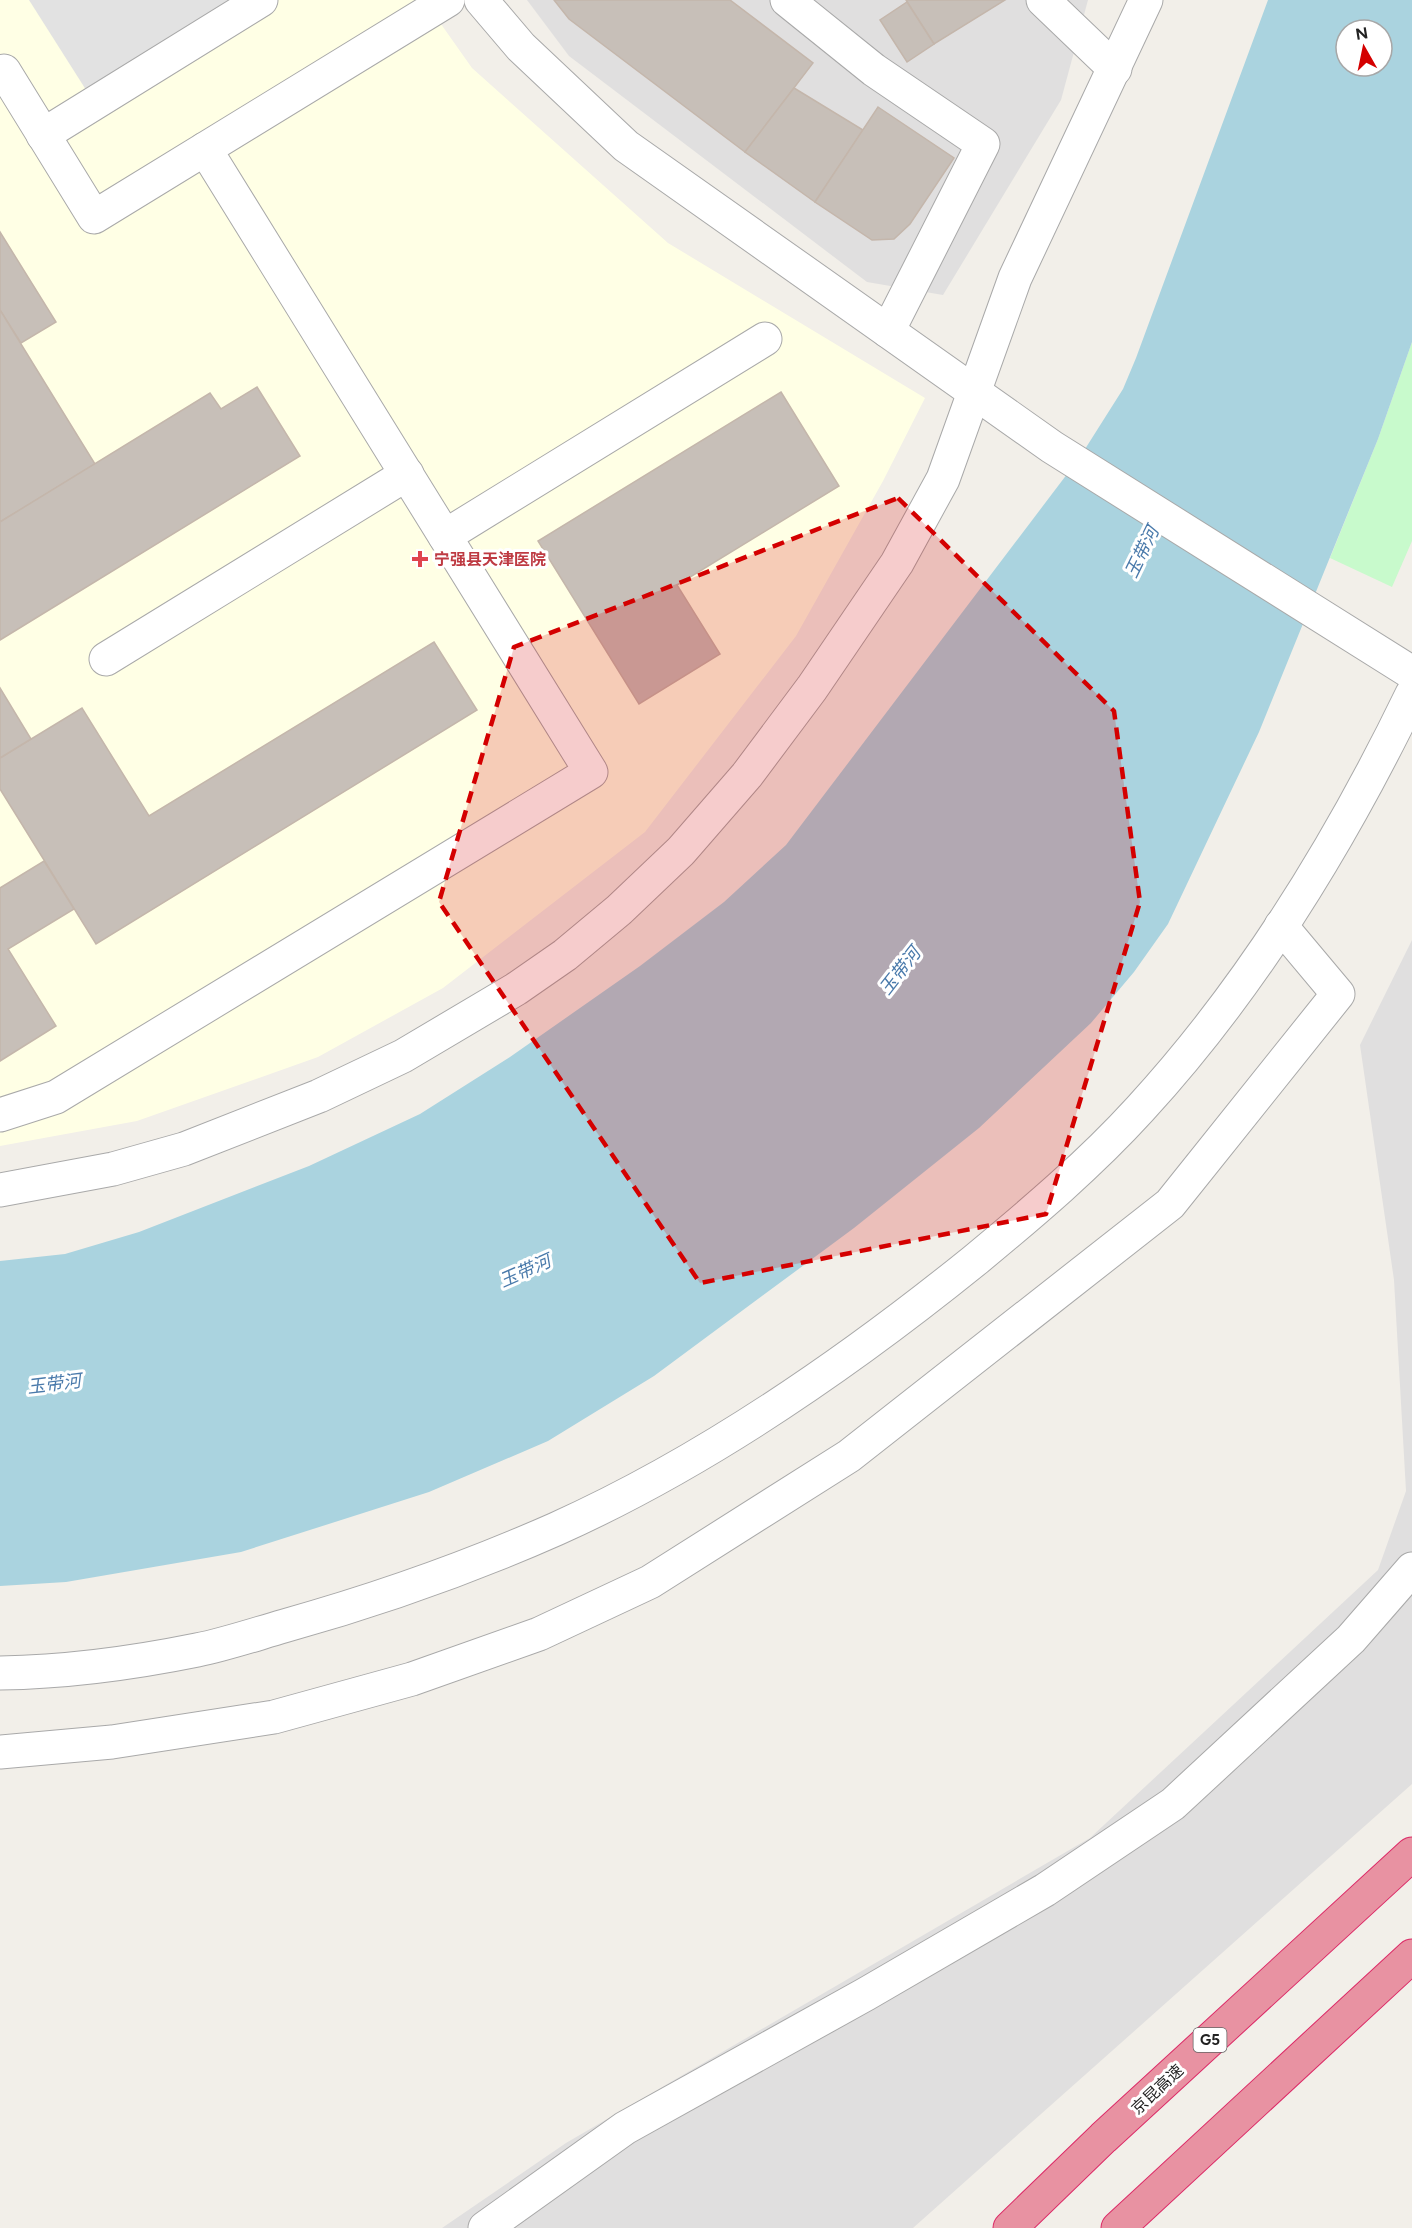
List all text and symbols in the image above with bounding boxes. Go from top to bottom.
north arrow [1334,18,1394,78]
text: N [1354,23,1369,44]
water label: 玉带河 [1120,520,1165,581]
marker: 宁强县天津医院 [411,550,429,568]
place label: 宁强县天津医院 [434,550,546,569]
water label: 玉带河 [875,941,927,999]
water label: 玉带河 [496,1249,557,1292]
water label: 玉带河 [26,1369,85,1398]
road number: G5 [1194,2028,1226,2052]
street label: 京昆高速 [1127,2061,1187,2118]

